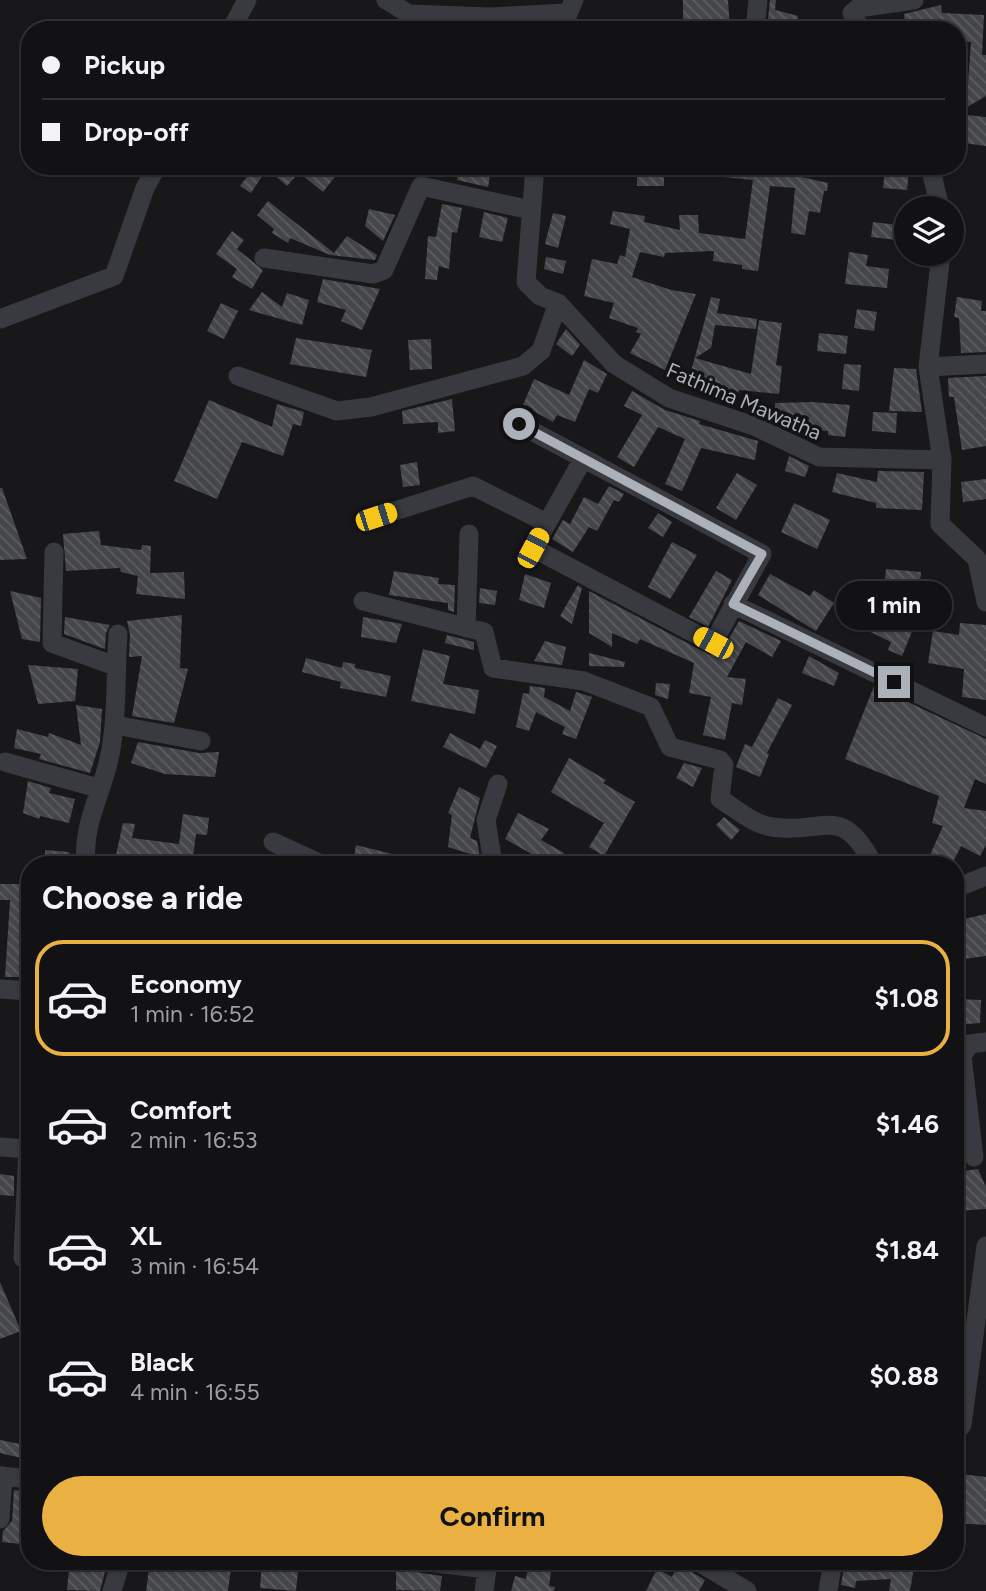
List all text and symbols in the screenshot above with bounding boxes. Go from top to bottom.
text: Pickup [84,49,165,81]
text: Drop-off [84,116,189,148]
map controls [894,196,964,266]
button: layers [894,196,964,266]
street label: Fathima Mawatha [663,357,825,445]
route start [503,408,535,440]
car [353,501,400,533]
car [514,525,553,571]
callout: 1 min [836,580,952,630]
text: 1 min [867,591,921,619]
car [690,624,737,662]
route end [878,666,910,698]
text: Choose a ride [42,879,243,917]
icon: car [46,967,109,1030]
text: Economy [130,968,242,1000]
text: $1.08 [874,982,939,1014]
text: 1 min · 16:52 [130,1000,255,1028]
icon: car [46,1093,109,1156]
text: Comfort [130,1094,232,1126]
text: $1.46 [876,1108,939,1140]
text: 2 min · 16:53 [130,1126,258,1154]
icon: car [46,1219,109,1282]
text: XL [130,1220,162,1252]
text: $1.84 [875,1234,939,1266]
text: 3 min · 16:54 [130,1252,259,1280]
icon: car [46,1345,109,1408]
text: Black [130,1346,194,1378]
text: $0.88 [869,1360,939,1392]
text: 4 min · 16:55 [130,1378,260,1406]
button: Confirm [42,1476,943,1556]

